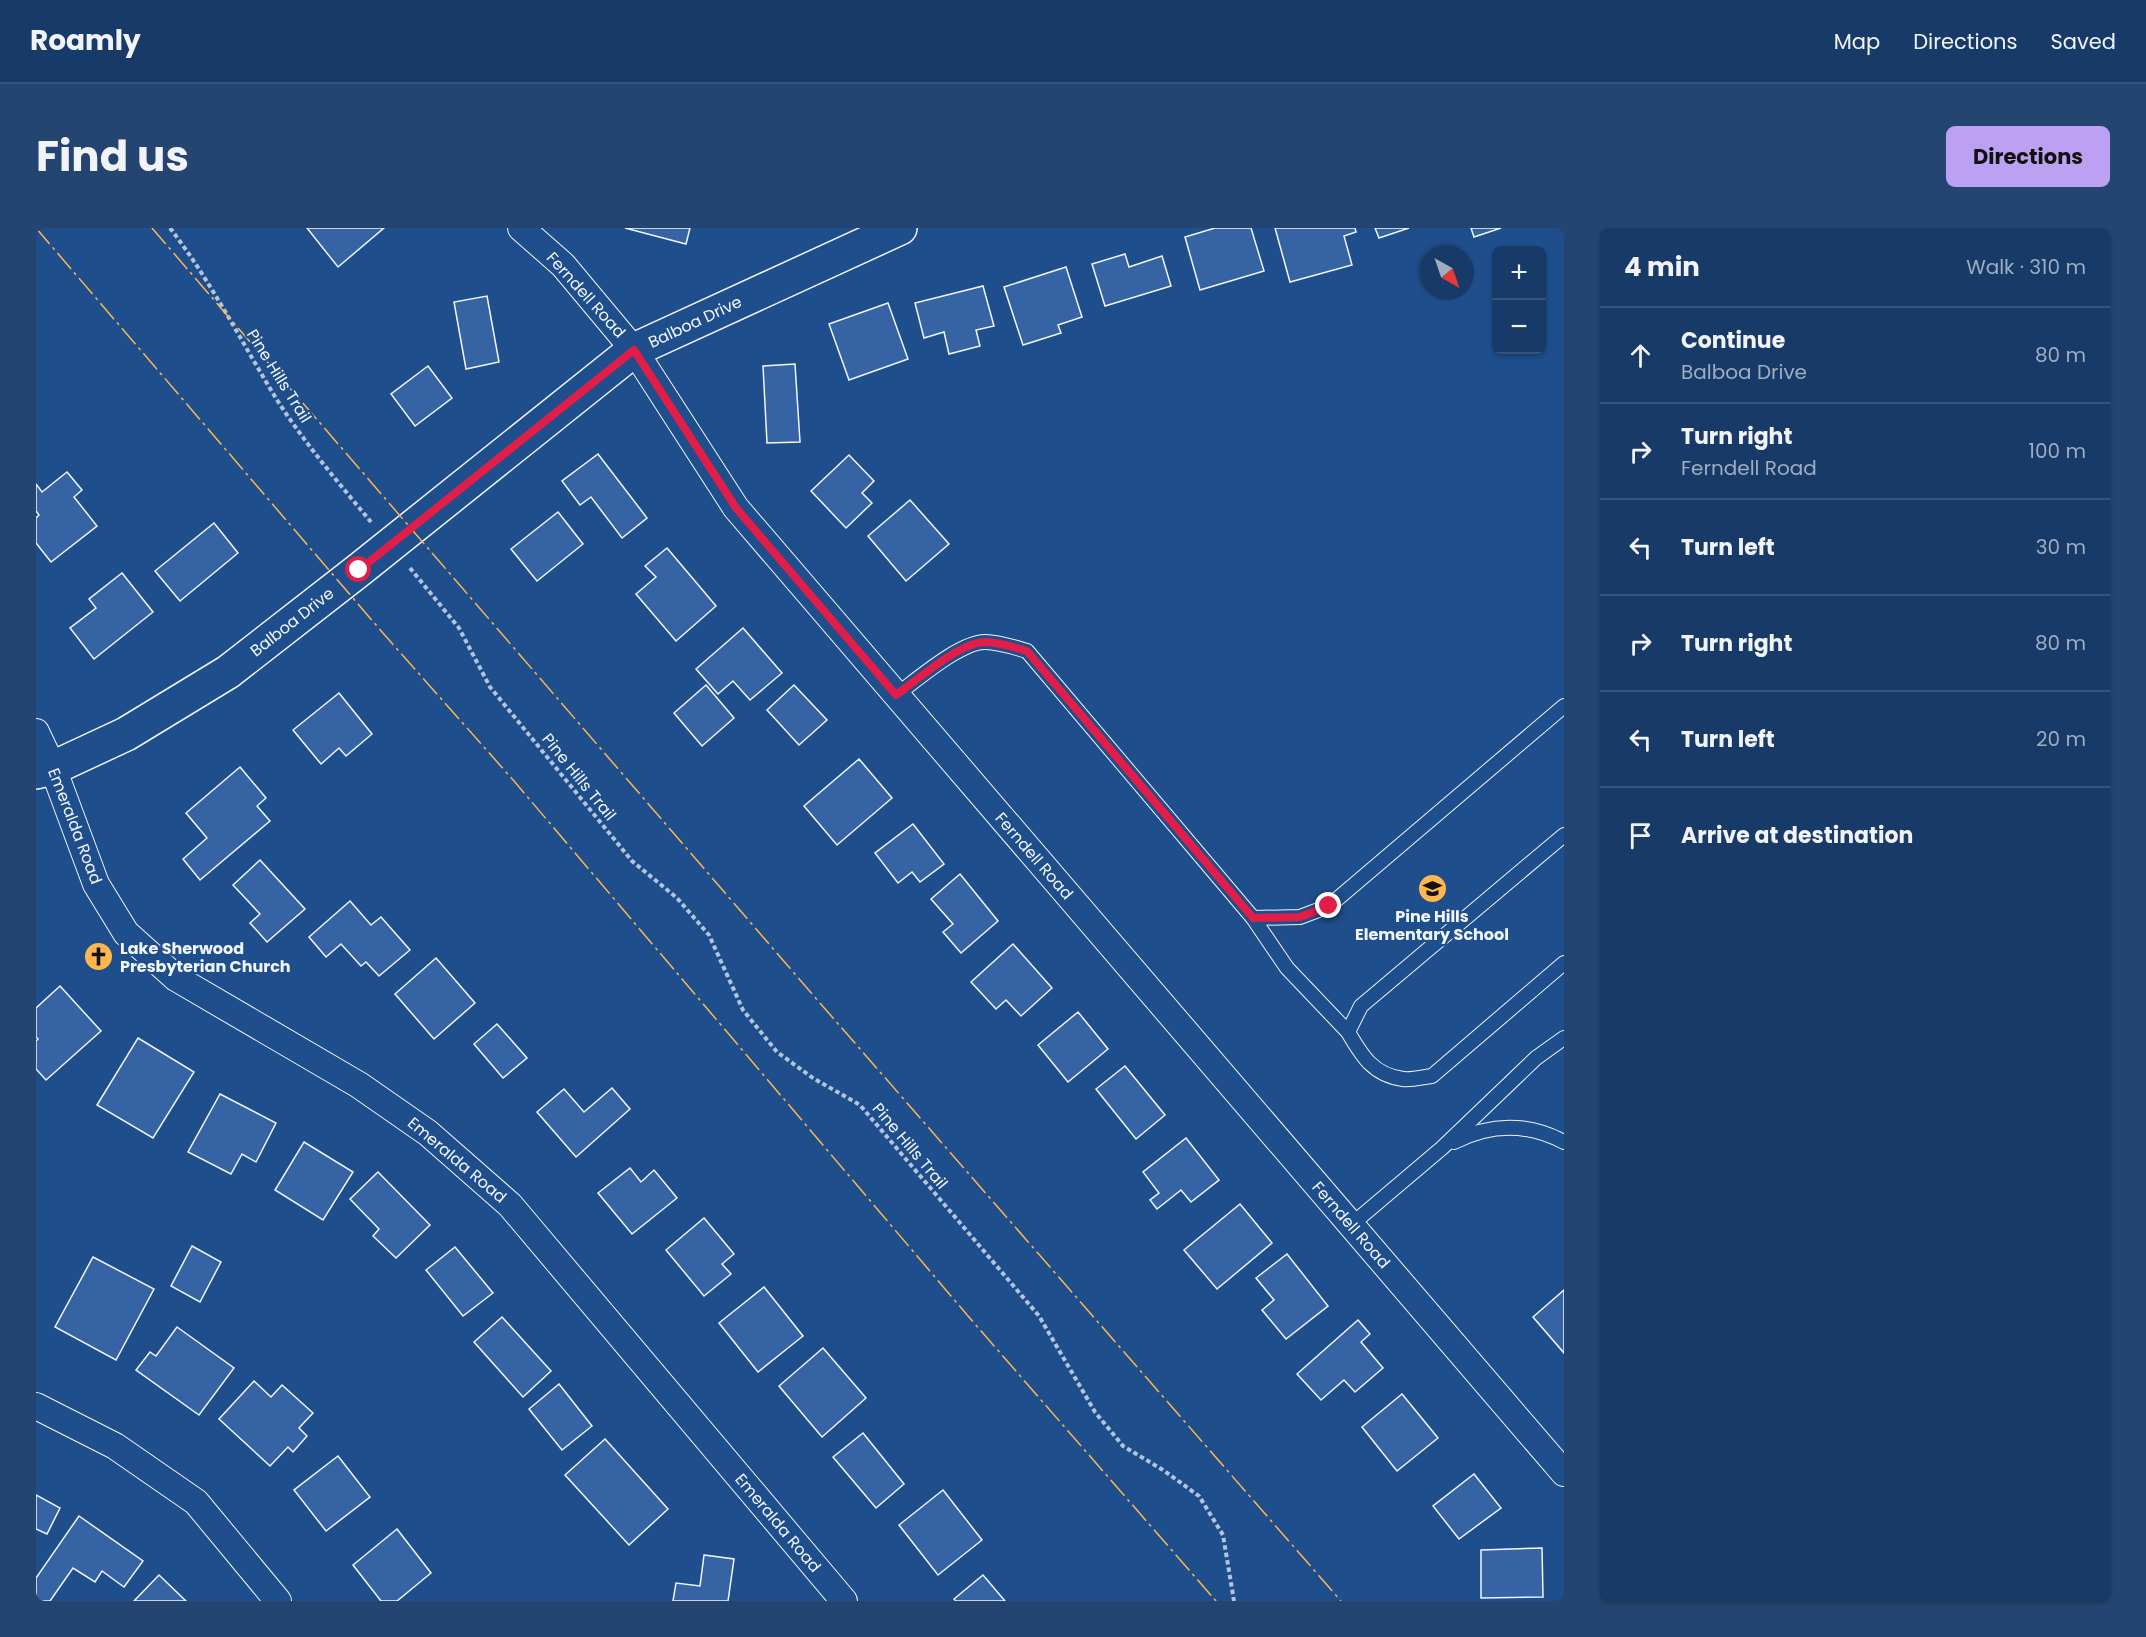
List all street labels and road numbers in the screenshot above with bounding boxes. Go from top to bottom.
street label: Ferndell Road [541,247,631,343]
street label: Balboa Drive [644,290,746,354]
street label: Pine Hills Trail [241,325,317,427]
street label: Balboa Drive [245,582,339,662]
street label: Pine Hills Trail [537,728,621,826]
street label: Emeralda Road [42,765,108,887]
street label: Ferndell Road [990,807,1078,905]
street label: Pine Hills Trail [867,1098,953,1194]
street label: Emeralda Road [403,1112,511,1208]
street label: Ferndell Road [1307,1176,1395,1274]
street label: Emeralda Road [730,1469,826,1577]

